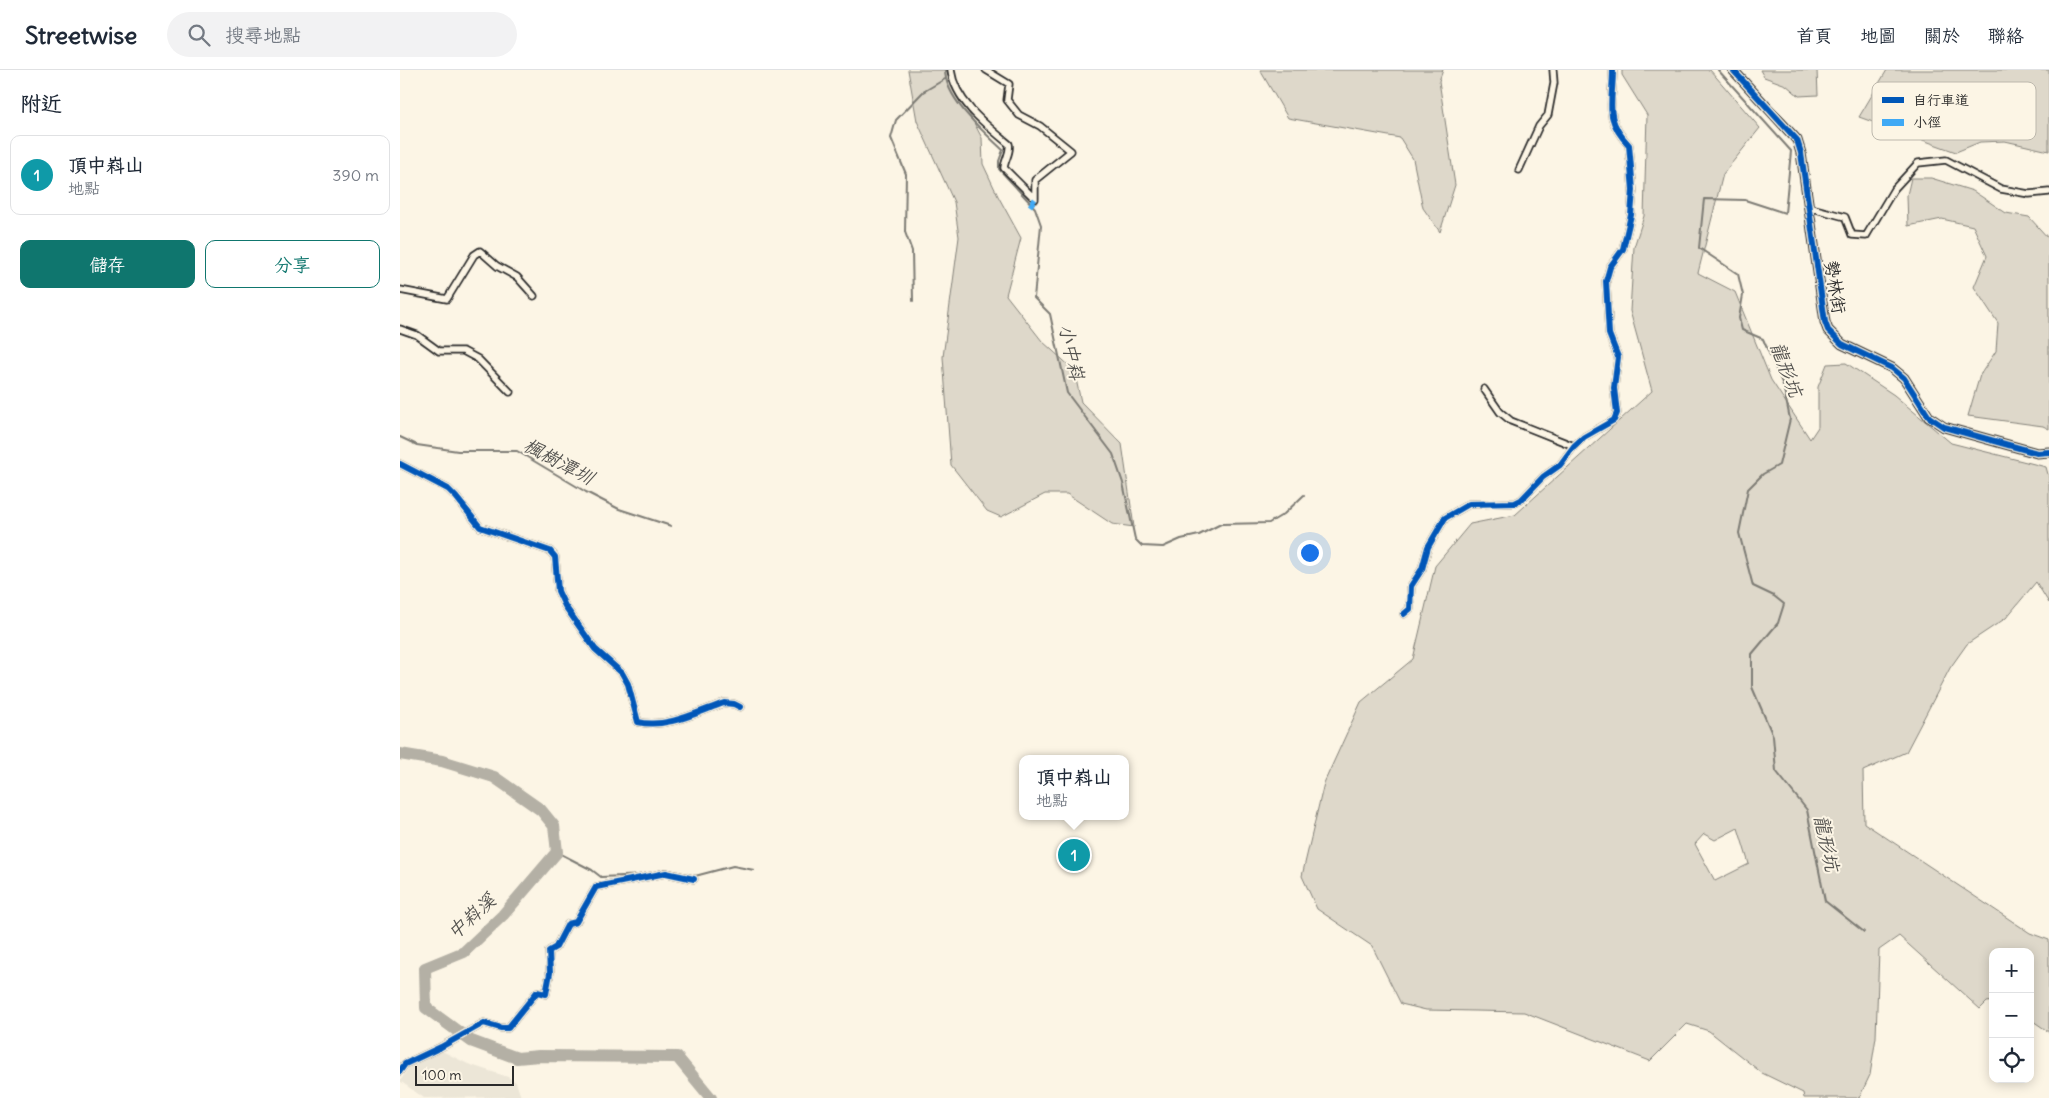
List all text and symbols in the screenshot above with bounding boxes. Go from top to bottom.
search box [167,12,517,57]
text: Streetwise [25,20,137,50]
icon: search [185,21,213,49]
text: 搜尋地點 [225,23,301,47]
text: 首頁 [1796,24,1832,47]
text: 地圖 [1860,24,1896,47]
text: 關於 [1924,24,1960,47]
text: 聯絡 [1988,24,2024,47]
legend [1872,82,2036,140]
text: 附近 [20,90,62,117]
text: 自行車道 [1913,91,1969,109]
text: 小徑 [1913,113,1941,131]
text: 頂中嵙山 [68,153,144,177]
text: 1 [34,165,40,185]
text: 390 m [332,165,379,185]
text: 地點 [68,178,100,198]
button: 儲存 [20,240,195,288]
button: 分享 [205,240,380,288]
street label: 勢林街 [1820,258,1851,315]
water label: 小中嵙 [1054,322,1090,383]
water label: 龍形坑 [1766,338,1809,402]
water label: 楓樹潭圳 [520,433,600,490]
your location [1297,540,1323,566]
popup [1019,755,1129,820]
text: 頂中嵙山 [1036,765,1112,789]
text: 地點 [1036,790,1068,810]
water label: 龍形坑 [1809,813,1845,875]
pin: 1 [1058,836,1090,874]
water label: 中嵙溪 [442,887,501,944]
map controls [1989,948,2034,1083]
button: + [1989,948,2034,993]
button: − [1989,993,2034,1038]
button: locate [1989,1038,2034,1083]
scale bar [415,1063,514,1086]
text: 100 m [422,1066,462,1084]

